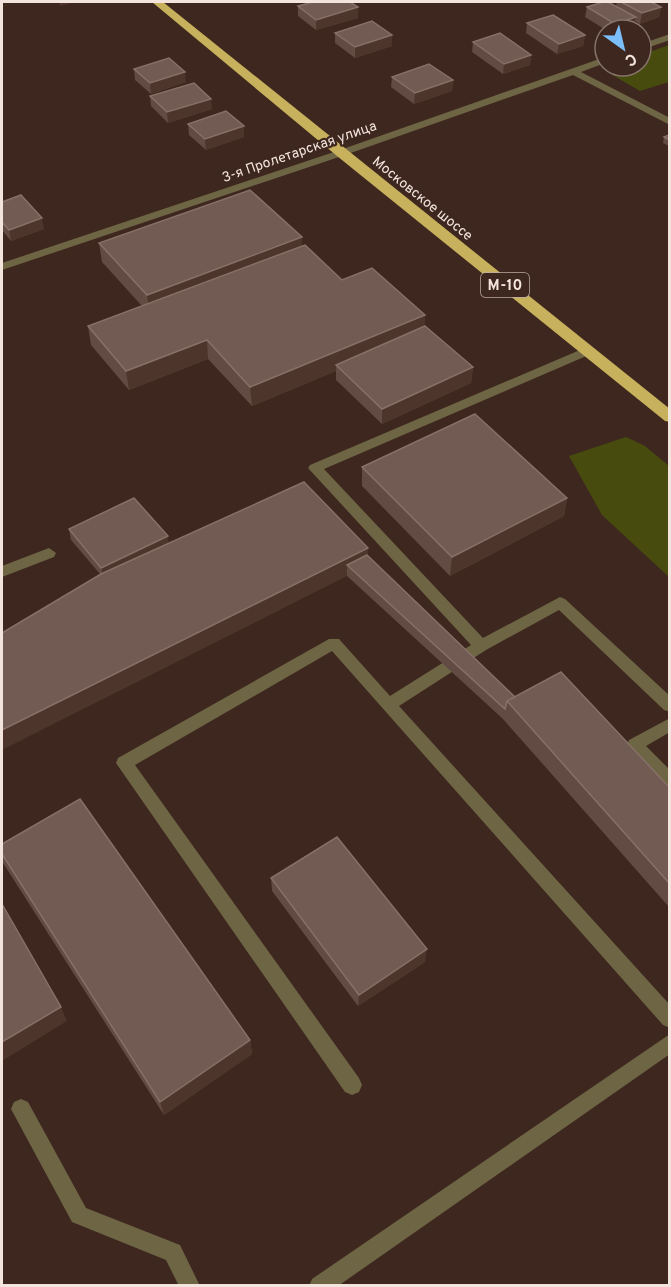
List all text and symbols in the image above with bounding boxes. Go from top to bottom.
north arrow [593,18,653,78]
text: С [620,48,640,70]
street label: 3-я Пролетарская улица [220,118,379,187]
street label: Московское шоссе [368,153,476,245]
road number: М-10 [481,273,529,297]

